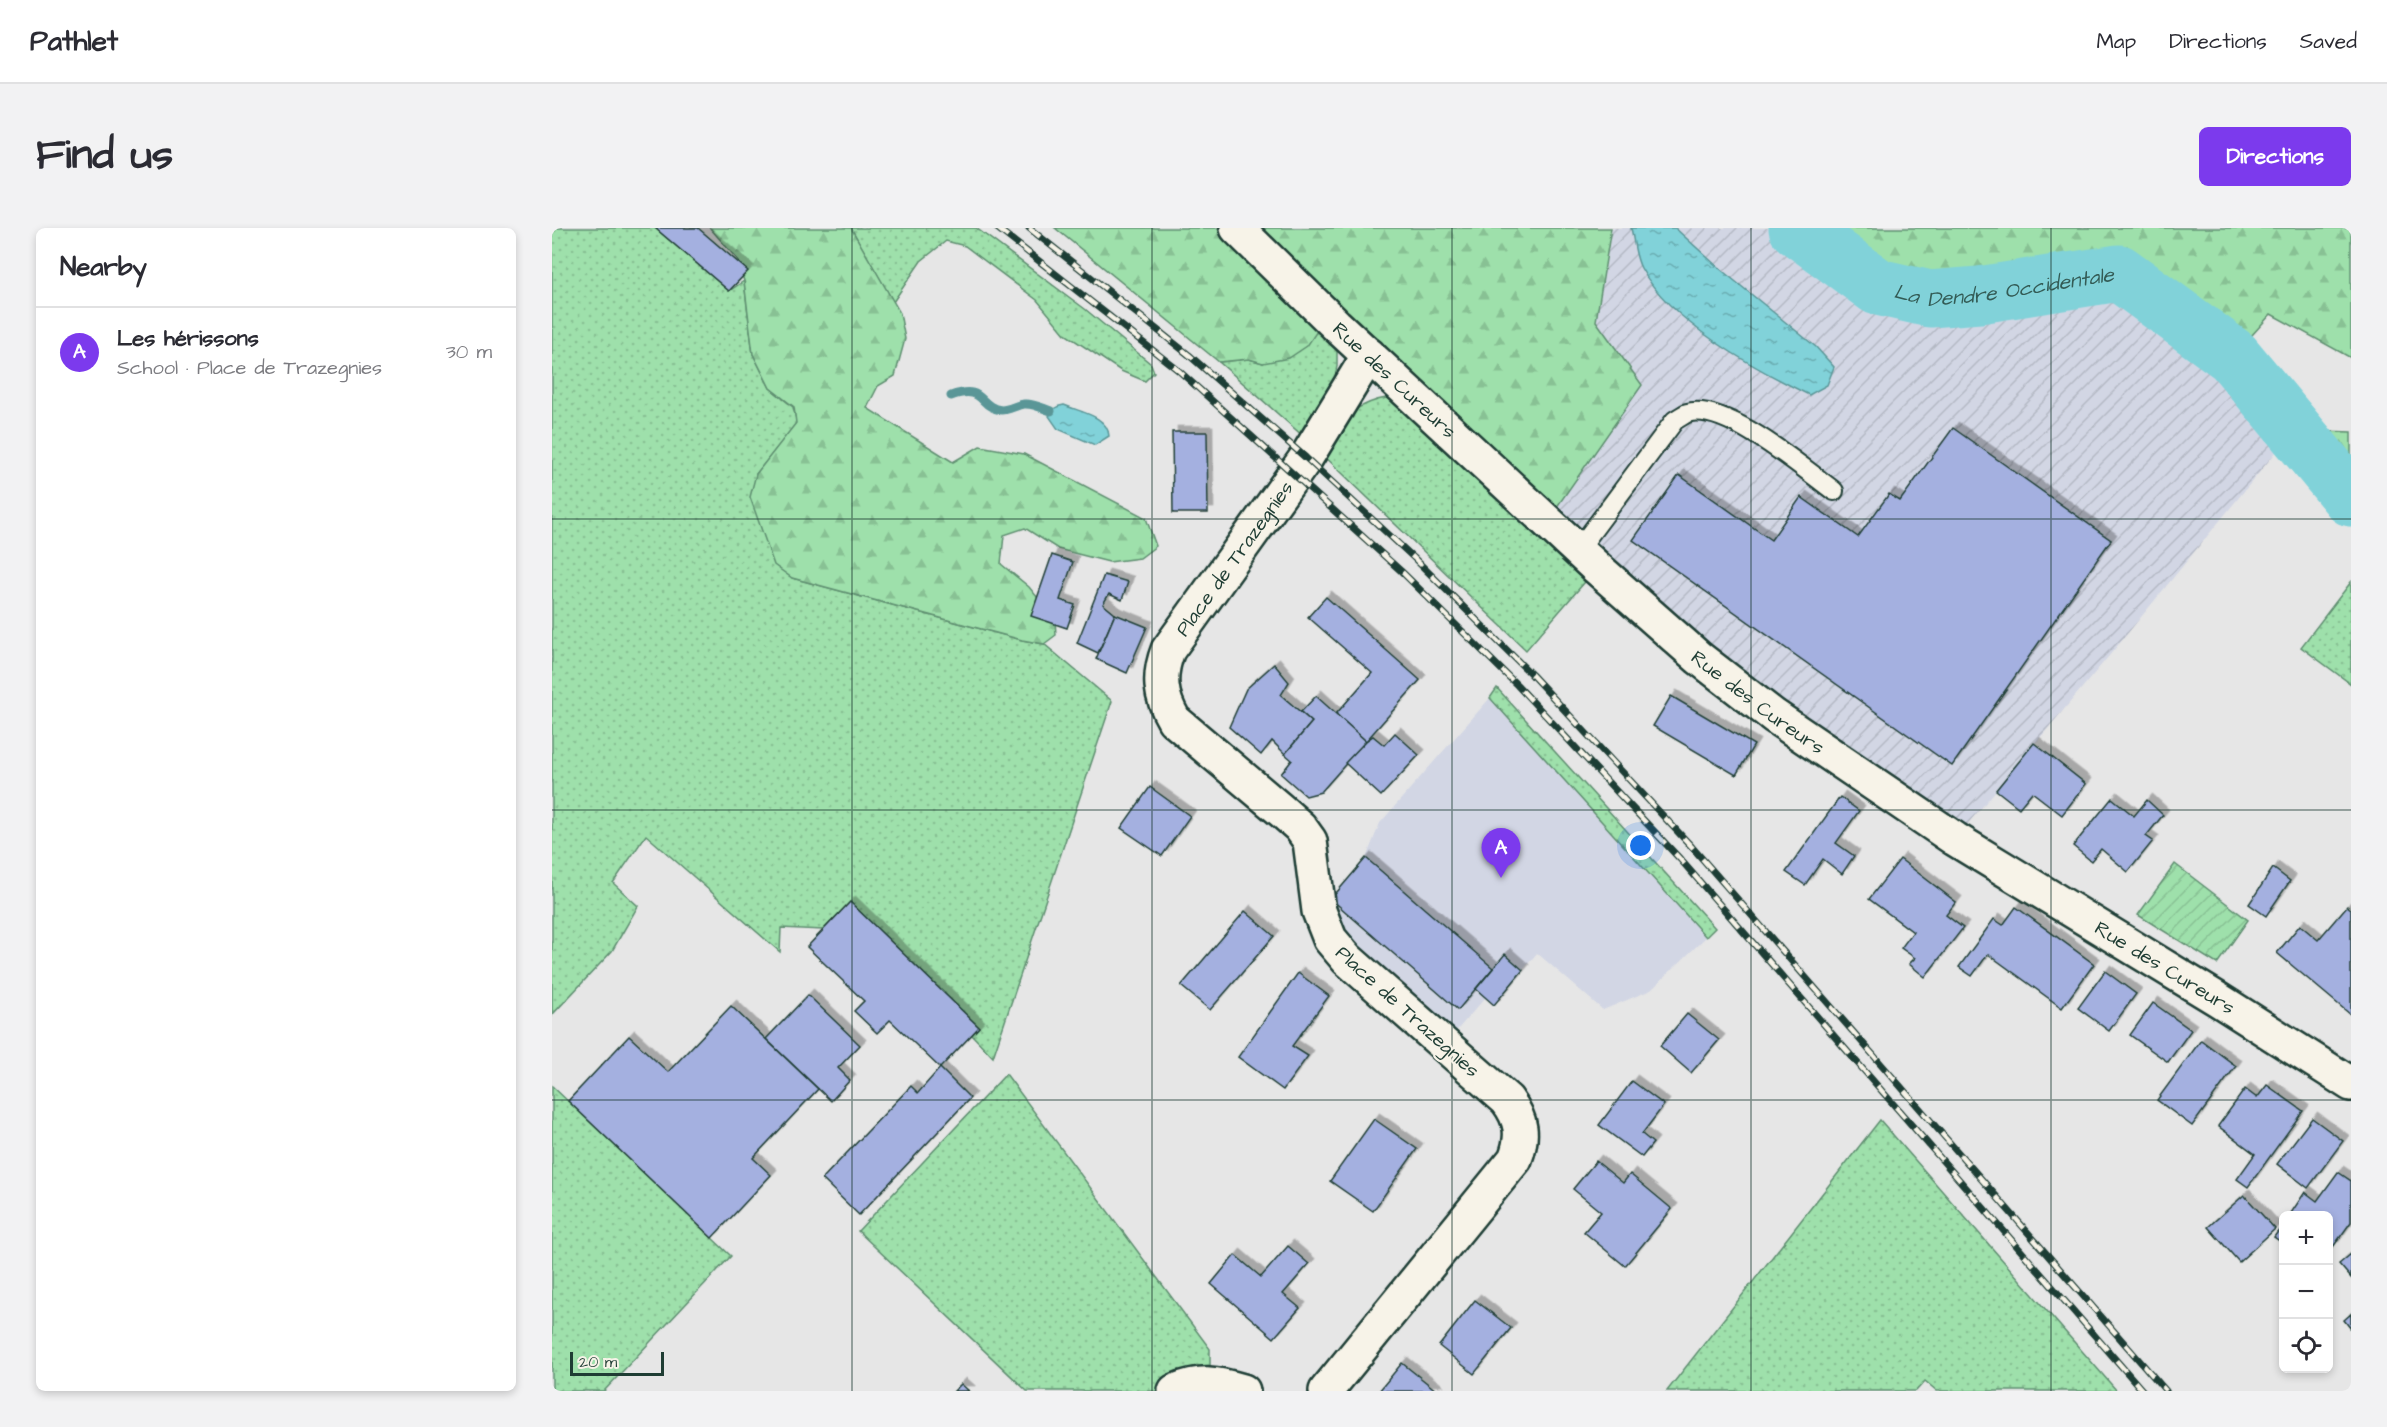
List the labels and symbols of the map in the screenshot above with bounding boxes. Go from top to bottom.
water label: La Dendre Occidentale [1891,260,2117,314]
street label: Rue des Cureurs [1326,316,1462,445]
street label: Place de Trazegnies [1169,475,1300,642]
street label: Rue des Cureurs [1685,644,1830,762]
pin: A [1482,828,1520,878]
your location [1626,831,1655,860]
street label: Rue des Cureurs [2089,914,2240,1022]
street label: Place de Trazegnies [1328,939,1486,1085]
scale bar [570,1349,664,1376]

